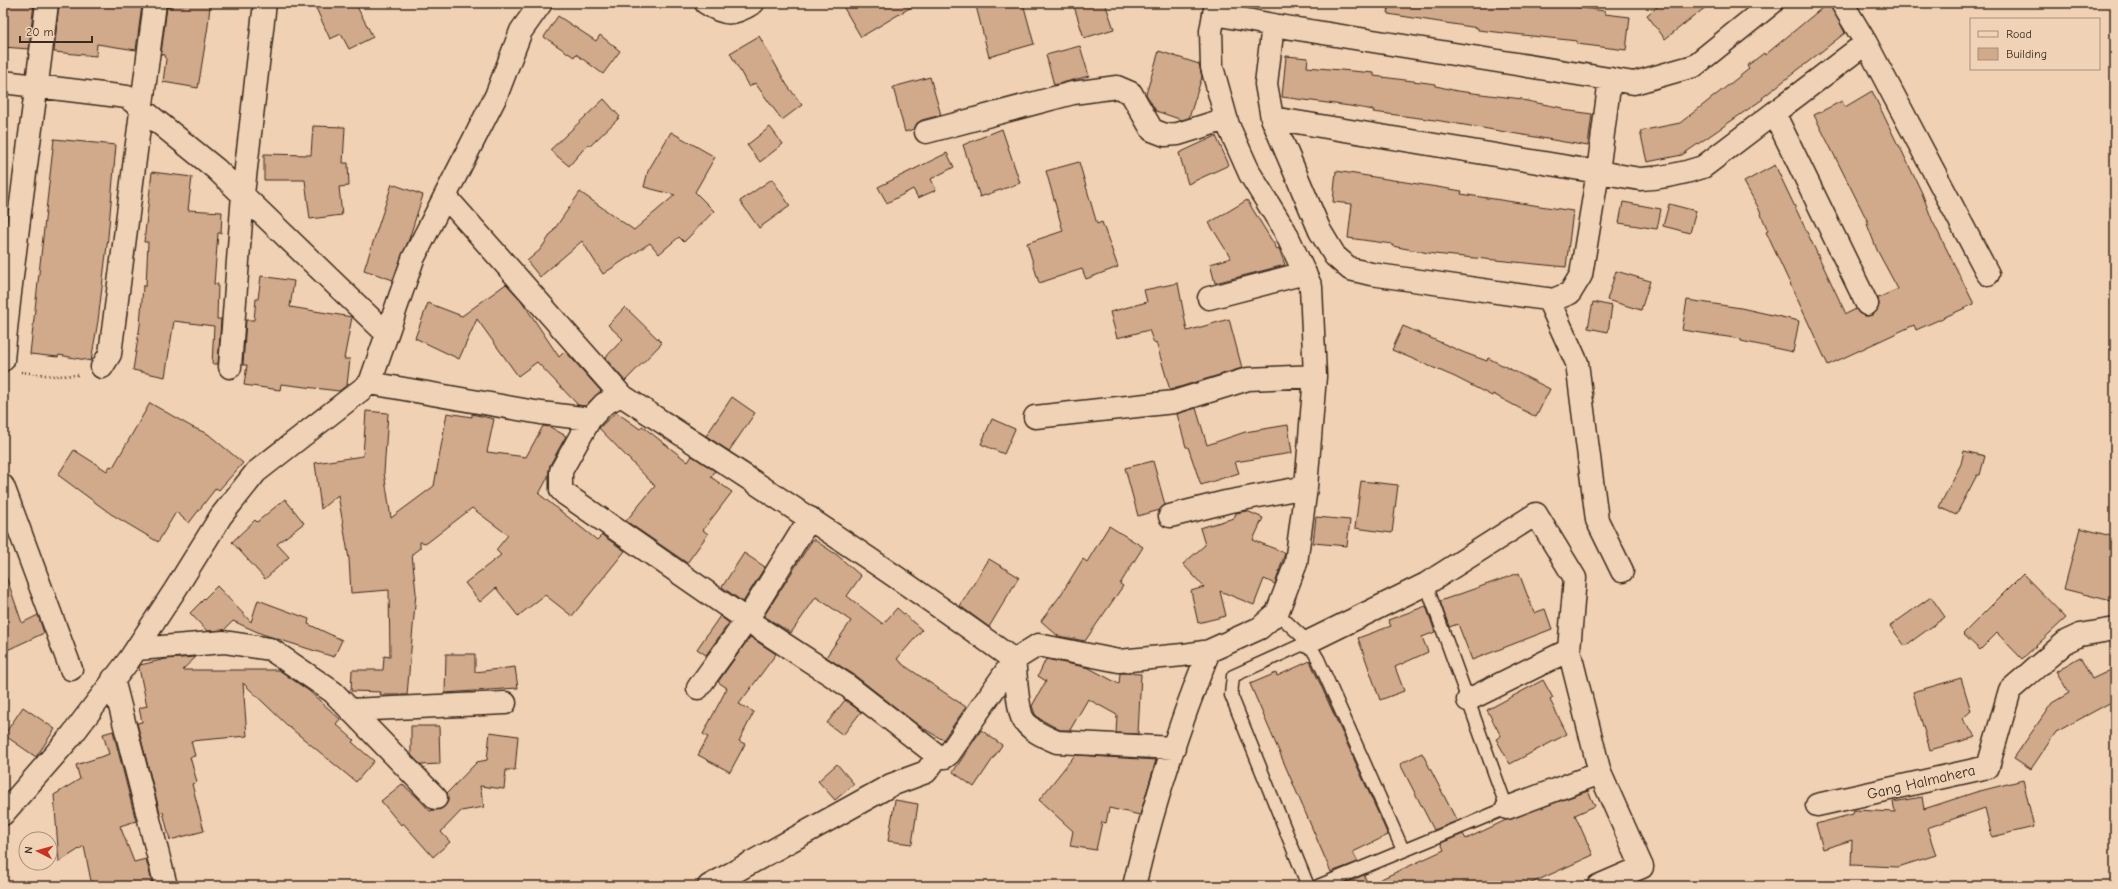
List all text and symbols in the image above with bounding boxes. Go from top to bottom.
scale bar [20,18,92,44]
legend [1970,18,2100,70]
text: 20 m [26,25,54,39]
text: Road [2006,27,2032,41]
text: Building [2006,47,2047,61]
street label: Gang Halmahera [1865,761,1977,803]
north arrow [18,831,58,871]
text: N [22,846,35,854]

